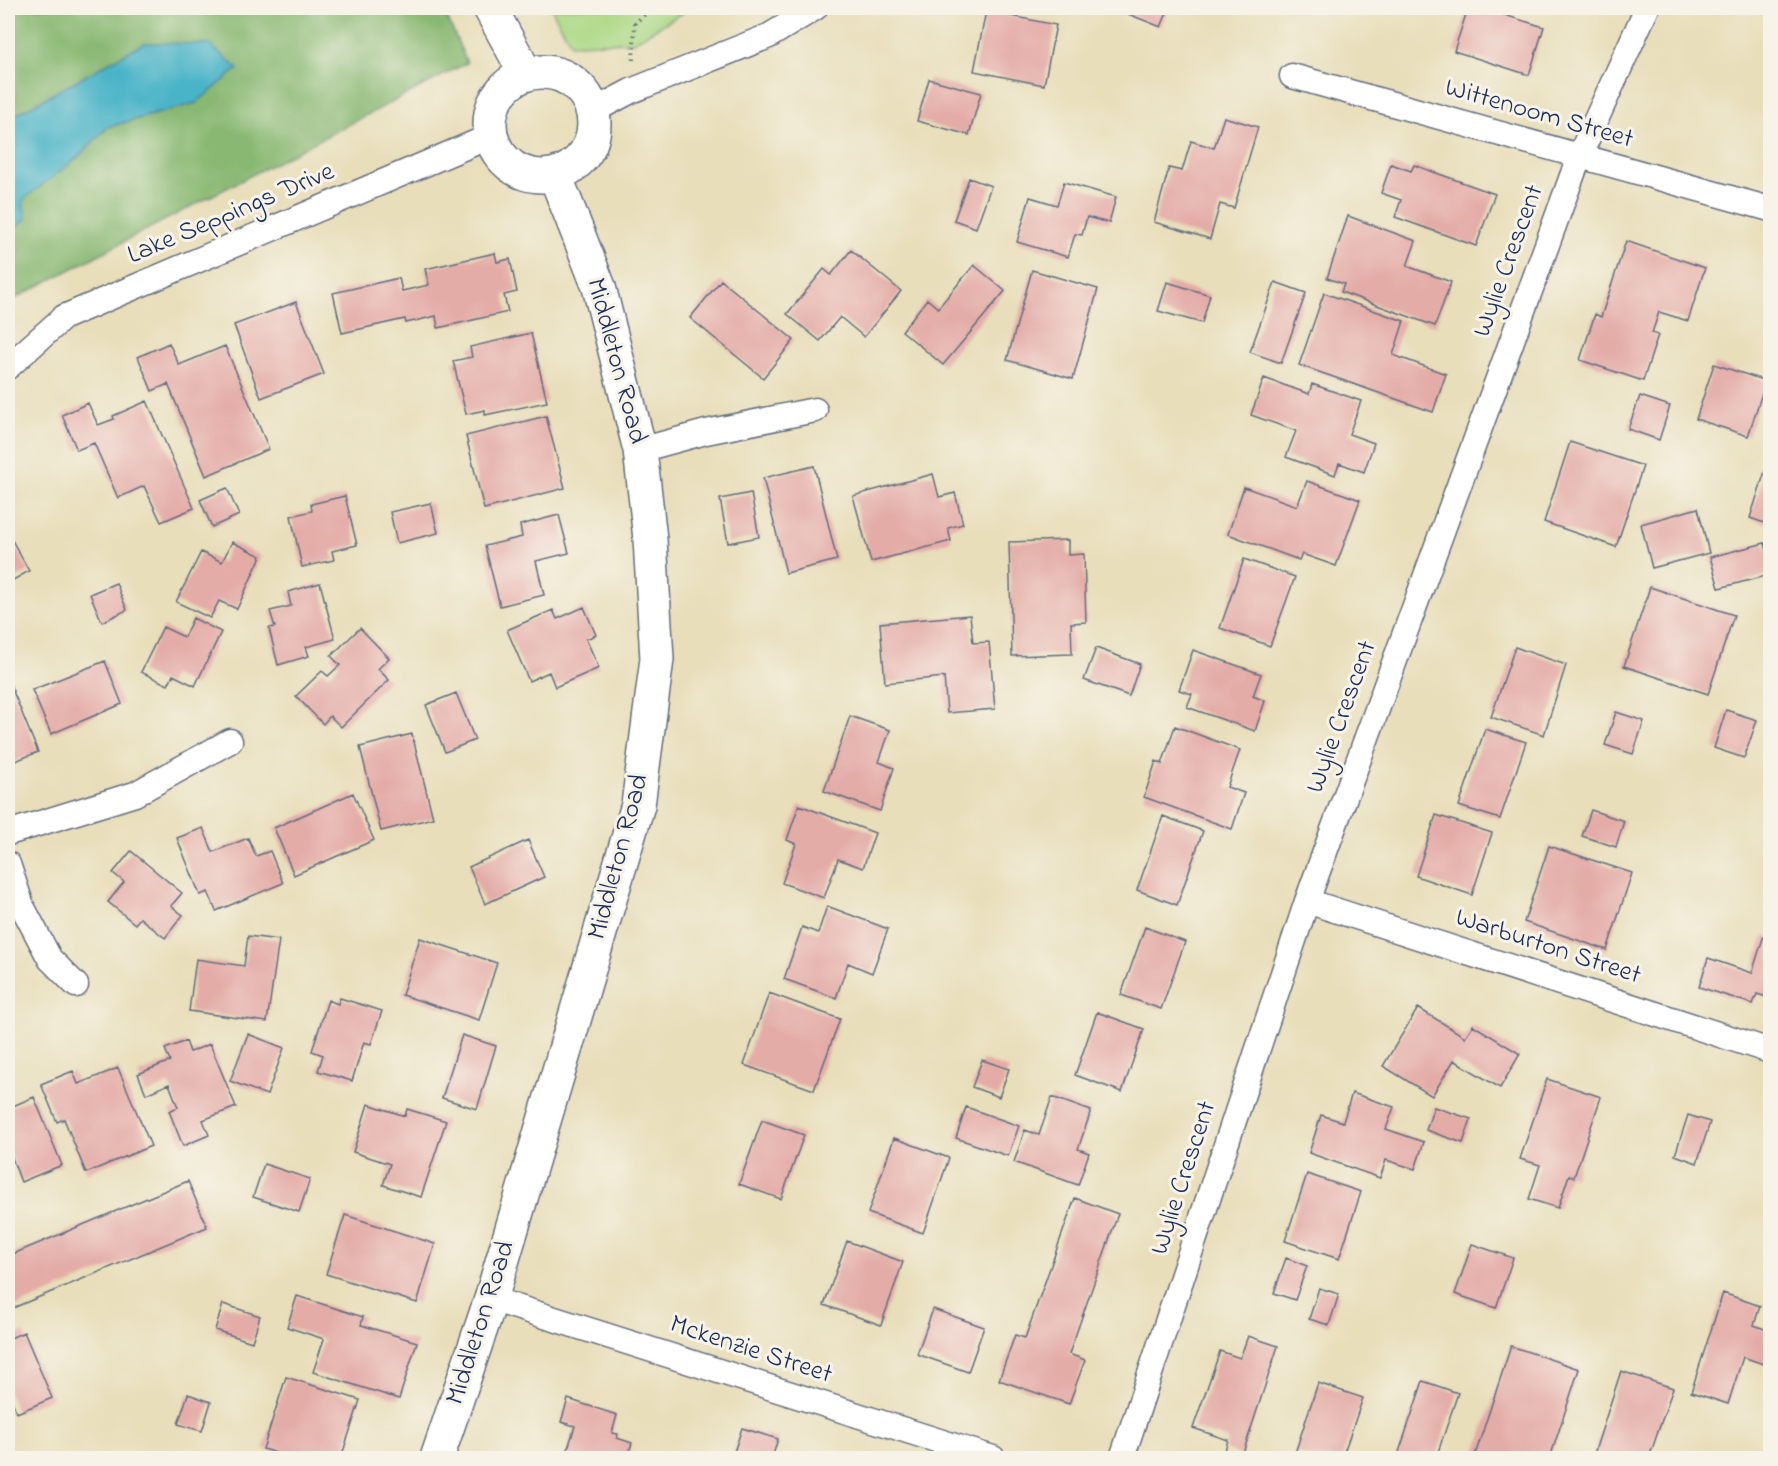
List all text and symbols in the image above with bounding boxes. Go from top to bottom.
street label: Wittenoom Street [1440,68,1638,160]
street label: Lake Seppings Drive [122,152,341,275]
street label: Wylie Crescent [1463,179,1555,343]
street label: Middleton Road [575,274,657,448]
street label: Wylie Crescent [1296,635,1388,799]
street label: Middleton Road [578,770,660,944]
street label: Warburton Street [1450,899,1646,995]
street label: Wylie Crescent [1141,1096,1227,1260]
street label: Middleton Road [436,1236,526,1410]
street label: Mckenzie Street [665,1305,837,1395]

